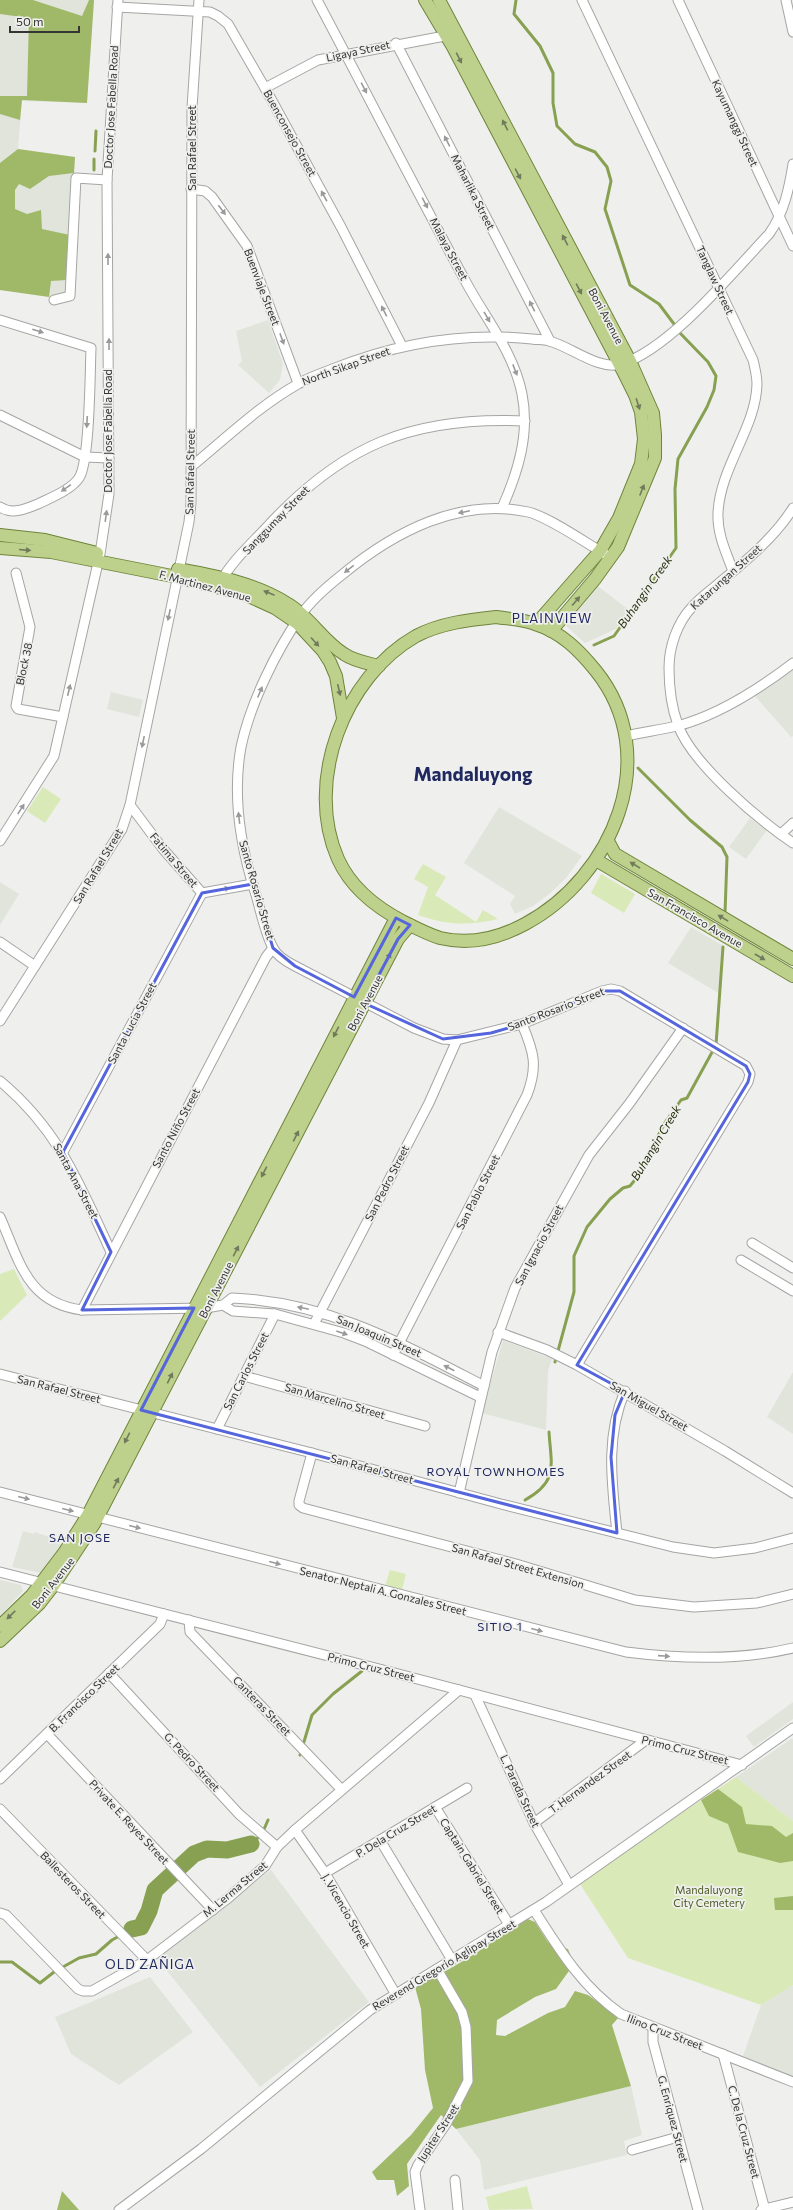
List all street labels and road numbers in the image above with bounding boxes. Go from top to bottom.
street label: Ligaya Street [325,37,392,64]
street label: Doctor Jose Fabella Road [101,45,121,169]
street label: Kayumanggi Street [710,77,762,169]
street label: Buenconsejo Street [261,87,320,179]
street label: San Rafael Street [185,105,198,191]
street label: Maharlika Street [449,152,498,232]
street label: Malaya Street [427,215,472,283]
street label: Tanglaw Street [694,243,737,317]
street label: Buenviaje Street [242,247,283,328]
street label: Boni Avenue [586,286,627,346]
street label: North Sikap Street [300,343,392,388]
street label: Doctor Jose Fabella Road [101,369,115,493]
street label: San Rafael Street [182,429,197,515]
street label: Sanggumay Street [239,482,312,557]
street label: Katarungan Street [687,541,764,612]
street label: F. Martinez Avenue [158,567,253,604]
street label: Block 38 [13,641,34,686]
street label: San Rafael Street [70,825,125,906]
street label: Fatima Street [148,830,201,890]
street label: Santo Rosario Street [237,839,278,942]
street label: San Francisco Avenue [646,885,745,950]
street label: Boni Avenue [344,972,385,1033]
street label: Santa Lucia Street [105,979,159,1066]
street label: Santo Rosario Street [505,984,607,1033]
street label: Santo Niño Street [149,1085,202,1170]
street label: Santa Ana Street [51,1141,102,1221]
street label: San Pedro Street [362,1142,412,1223]
street label: San Pablo Street [453,1152,502,1231]
street label: San Ignacio Street [512,1202,566,1287]
street label: Boni Avenue [196,1259,235,1320]
street label: San Joaquin Street [334,1312,424,1360]
street label: San Carlos Street [220,1329,271,1412]
street label: San Rafael Street [16,1372,103,1405]
street label: San Miguel Street [608,1378,691,1433]
street label: San Marcelino Street [283,1380,387,1421]
street label: San Rafael Street [329,1451,416,1486]
street label: San Rafael Street Extension [450,1540,586,1591]
street label: Boni Avenue [29,1554,77,1611]
street label: Senator Neptali A. Gonzales Street [298,1563,468,1618]
street label: Primo Cruz Street [326,1649,416,1684]
street label: B. Francisco Street [46,1660,122,1735]
street label: Canteras Street [231,1673,294,1739]
street label: G. Pedro Street [162,1730,223,1794]
street label: Primo Cruz Street [640,1732,730,1767]
street label: T. Hernandez Street [546,1747,634,1816]
street label: L. Parada Street [498,1752,543,1830]
street label: Private E. Reyes Street [87,1777,172,1867]
street label: P. Dela Cruz Street [353,1801,439,1860]
street label: Captain Gabriel Street [438,1815,507,1916]
street label: Ballesteros Street [38,1848,109,1921]
street label: M. Lerma Street [200,1858,270,1919]
street label: J. Vicencio Street [319,1871,373,1951]
street label: Reverend Gregorio Aglipay Street [370,1916,518,2013]
street label: Ilino Cruz Street [625,2011,706,2052]
street label: G. Enriquez Street [656,2074,692,2164]
street label: C. De la Cruz Street [726,2084,763,2180]
street label: Jupiter Street [414,2101,462,2165]

